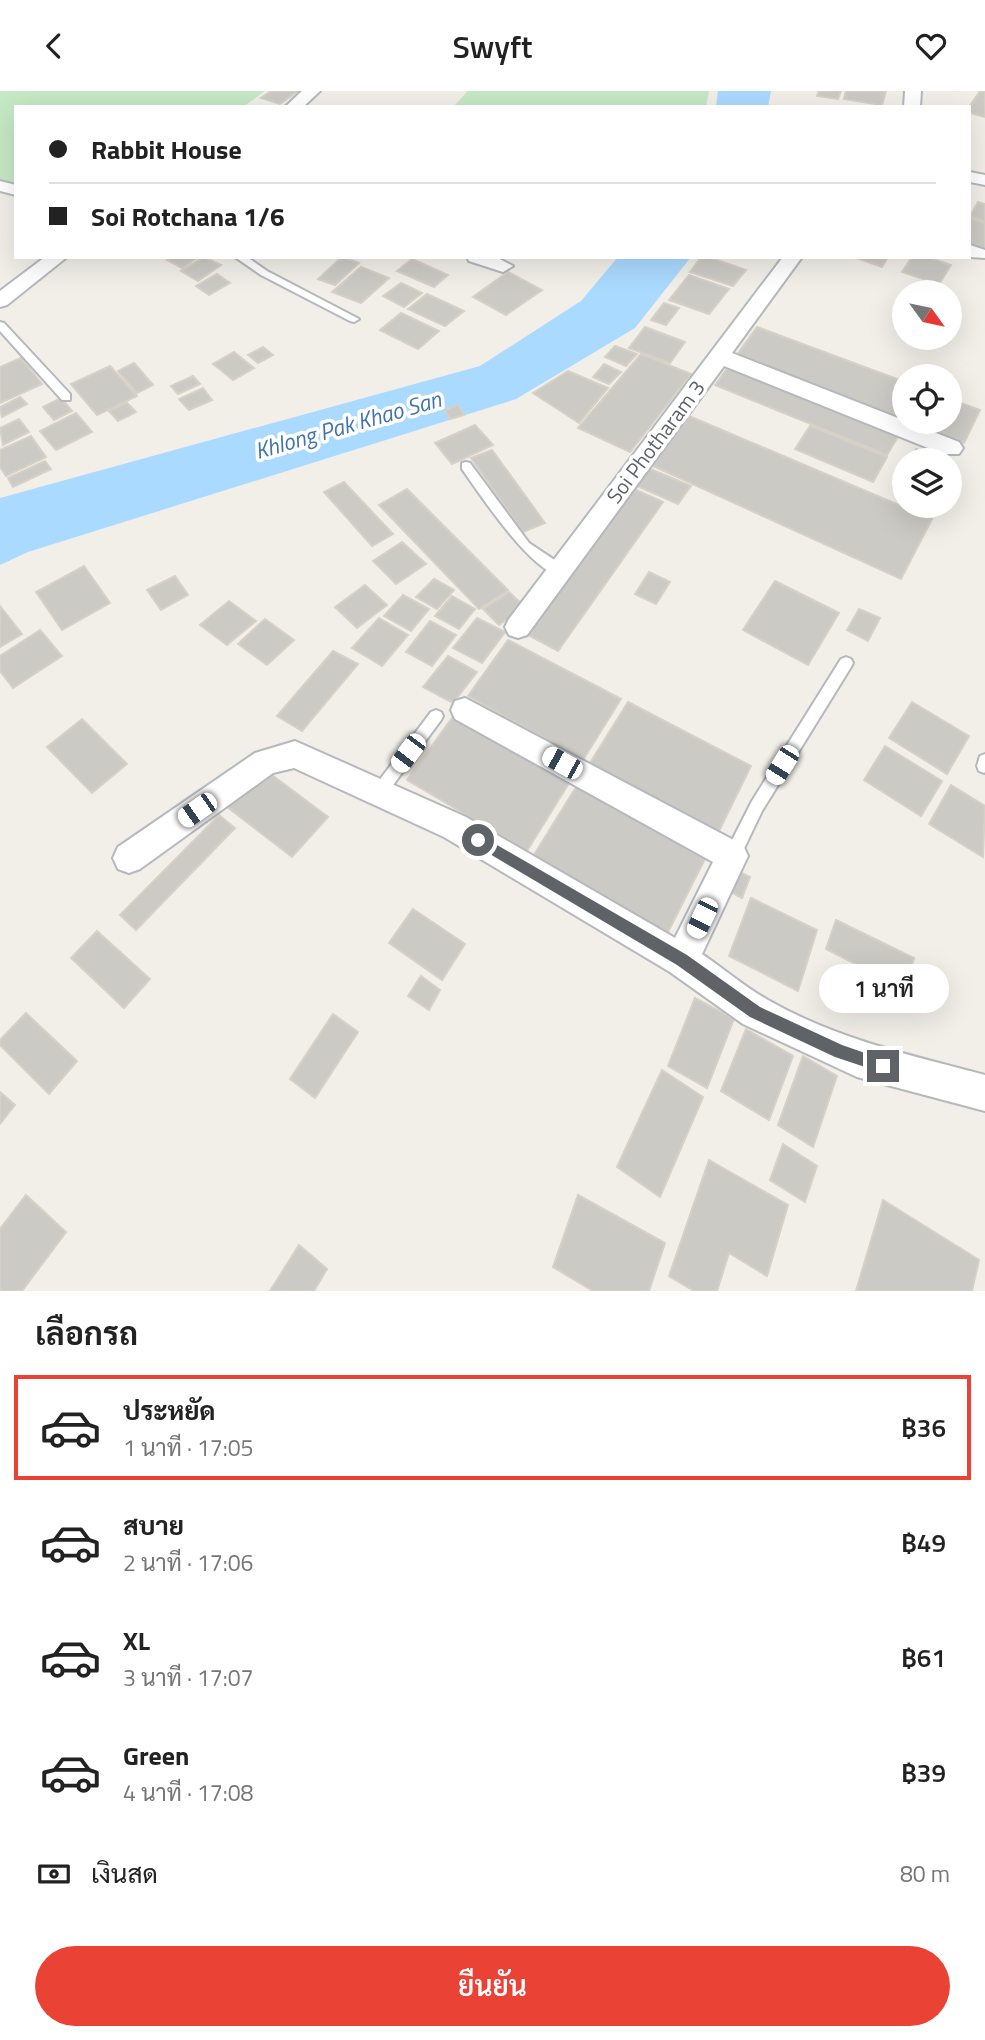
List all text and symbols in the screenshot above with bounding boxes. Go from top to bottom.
text: Swyft [453,22,532,70]
icon: back [35,27,73,65]
icon: heart [912,27,950,65]
text: Rabbit House [91,130,242,169]
text: Soi Rotchana 1/6 [91,197,285,236]
north arrow [892,280,962,350]
map controls [892,280,962,518]
button: locate [892,364,962,434]
street label: Soi Photharam 3 [598,373,712,510]
water label: Khlong Pak Khao San [251,381,446,468]
button: layers [892,448,962,518]
car [387,730,430,776]
car [762,742,803,788]
car [539,744,586,782]
car [174,789,221,831]
route start [462,824,494,856]
car [684,895,721,941]
callout: 1 นาที [818,965,948,1013]
text: 1 นาที [854,971,914,1006]
route end [867,1050,899,1082]
text: เลือกรถ [35,1309,138,1357]
text: ประหยัด [123,1391,216,1430]
icon: car [39,1396,102,1459]
text: ฿36 [901,1408,946,1447]
text: 1 นาที · 17:05 [123,1430,253,1465]
text: สบาย [123,1506,184,1545]
icon: car [39,1511,102,1574]
text: ฿49 [901,1523,946,1562]
text: 2 นาที · 17:06 [123,1545,253,1580]
text: XL [123,1621,150,1660]
icon: car [39,1626,102,1689]
text: ฿61 [901,1638,946,1677]
text: 3 นาที · 17:07 [123,1660,253,1695]
text: Green [123,1736,189,1775]
icon: car [39,1741,102,1804]
text: ฿39 [901,1753,946,1792]
text: 4 นาที · 17:08 [123,1775,253,1810]
text: เงินสด [91,1854,158,1893]
icon: cash [35,1855,73,1893]
text: 80 m [900,1856,950,1891]
button: ยืนยัน [35,1946,950,2026]

